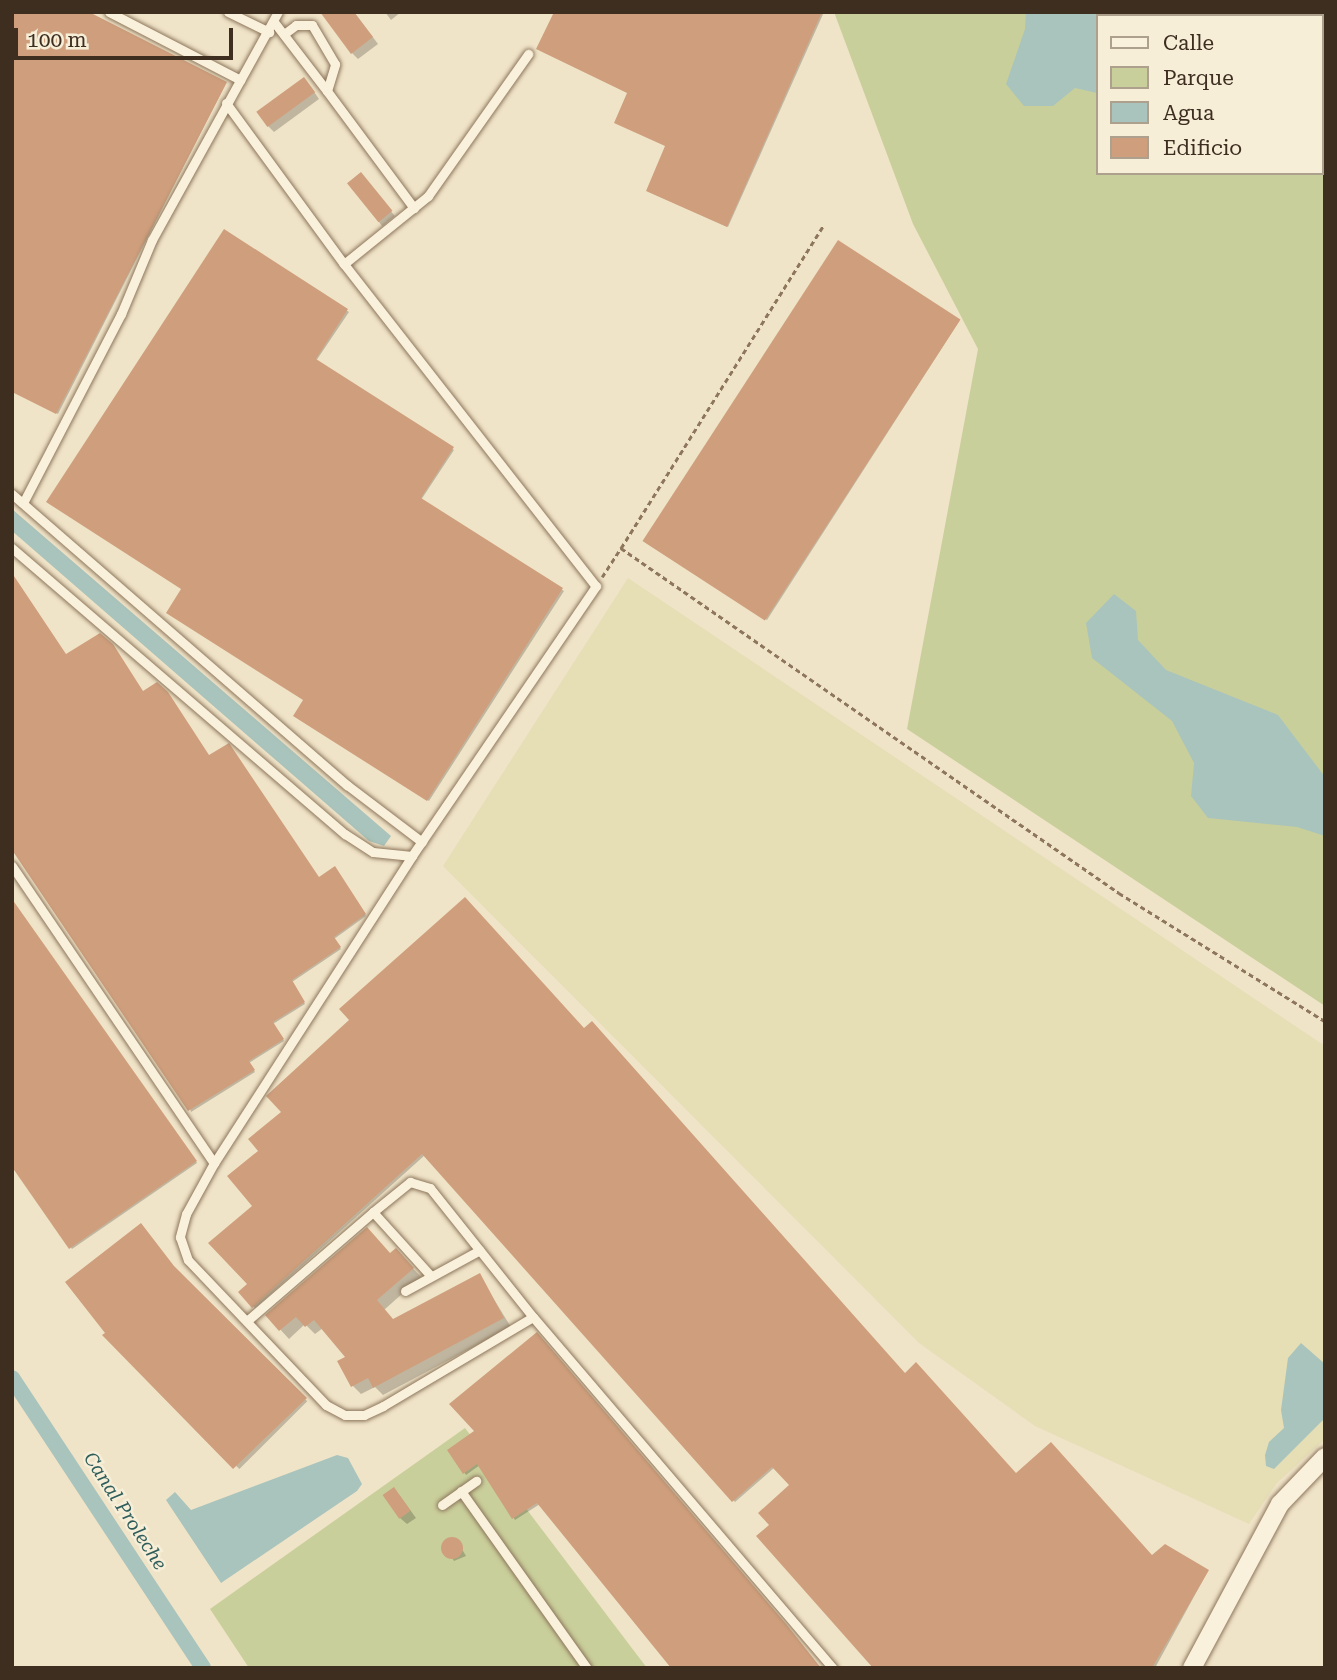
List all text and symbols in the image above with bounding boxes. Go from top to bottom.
scale bar [18,14,236,58]
legend [1096,14,1323,175]
text: 100 m [27,28,87,52]
text: Calle [1163,31,1214,55]
text: Parque [1163,66,1234,90]
text: Agua [1163,101,1214,125]
text: Edificio [1163,136,1242,160]
water label: Canal Proleche [78,1448,172,1574]

